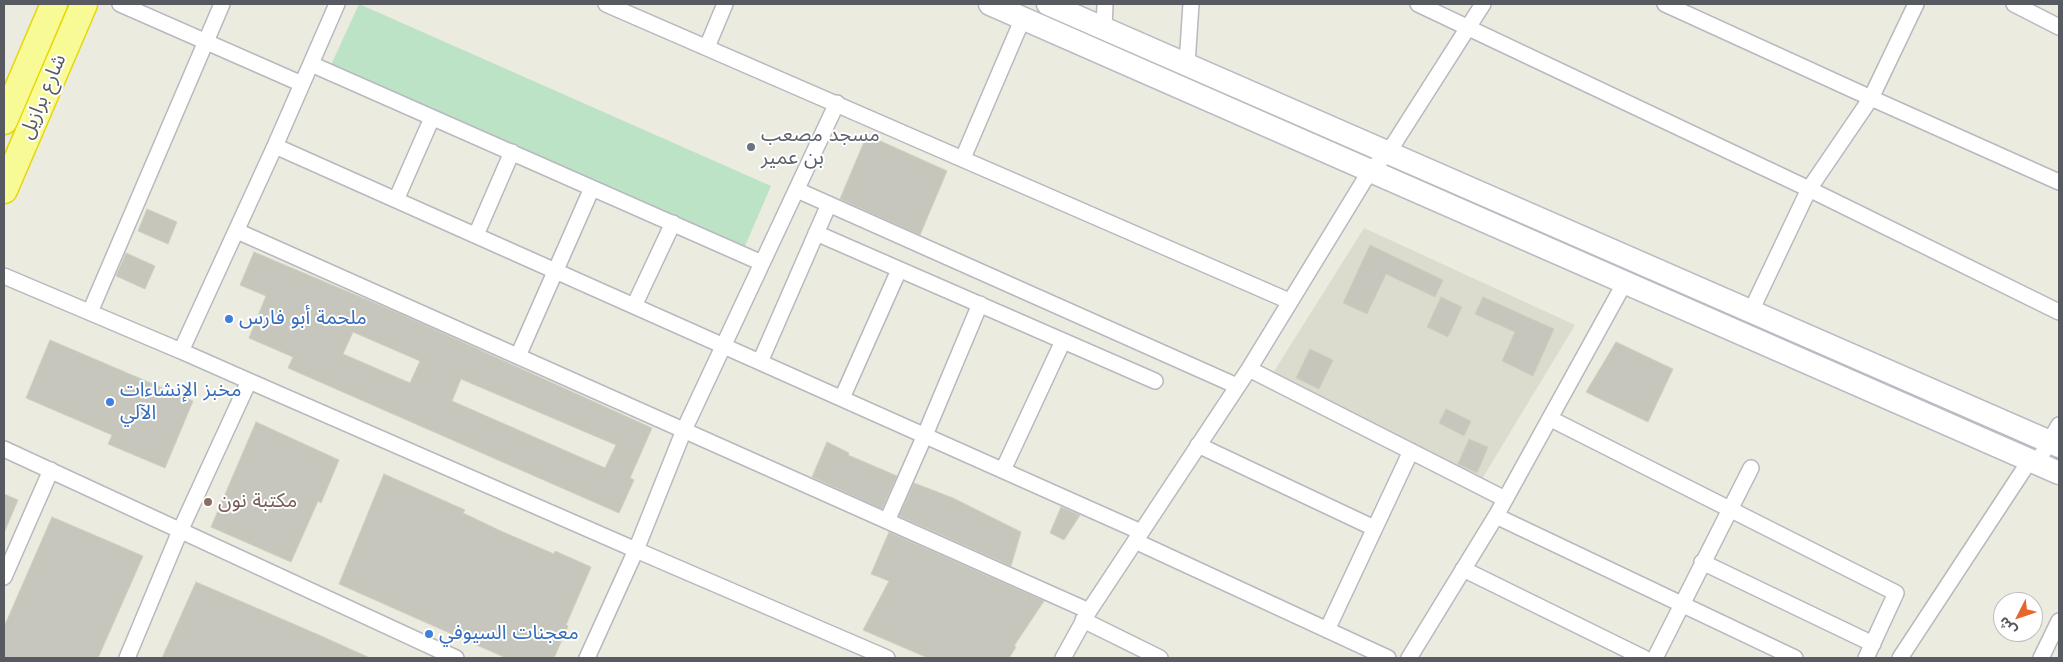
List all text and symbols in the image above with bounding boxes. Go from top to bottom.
street label: شارع برازيل [15,51,73,143]
place label: مسجد مصعب بن عمير [761,124,880,171]
marker: مسجد مصعب بن عمير [745,141,757,153]
place label: ملحمة أبو فارس [239,307,367,331]
marker: ملحمة أبو فارس [223,313,235,325]
place label: مخبز الإنشاءات الآلي [120,379,241,426]
marker: مخبز الإنشاءات الآلي [104,396,116,408]
place label: مكتبة نون [218,490,297,514]
marker: مكتبة نون [202,496,214,508]
north arrow [1993,592,2043,642]
text: ش [1994,612,2021,640]
place label: معجنات السيوفي [439,622,579,646]
marker: معجنات السيوفي [423,628,435,640]

